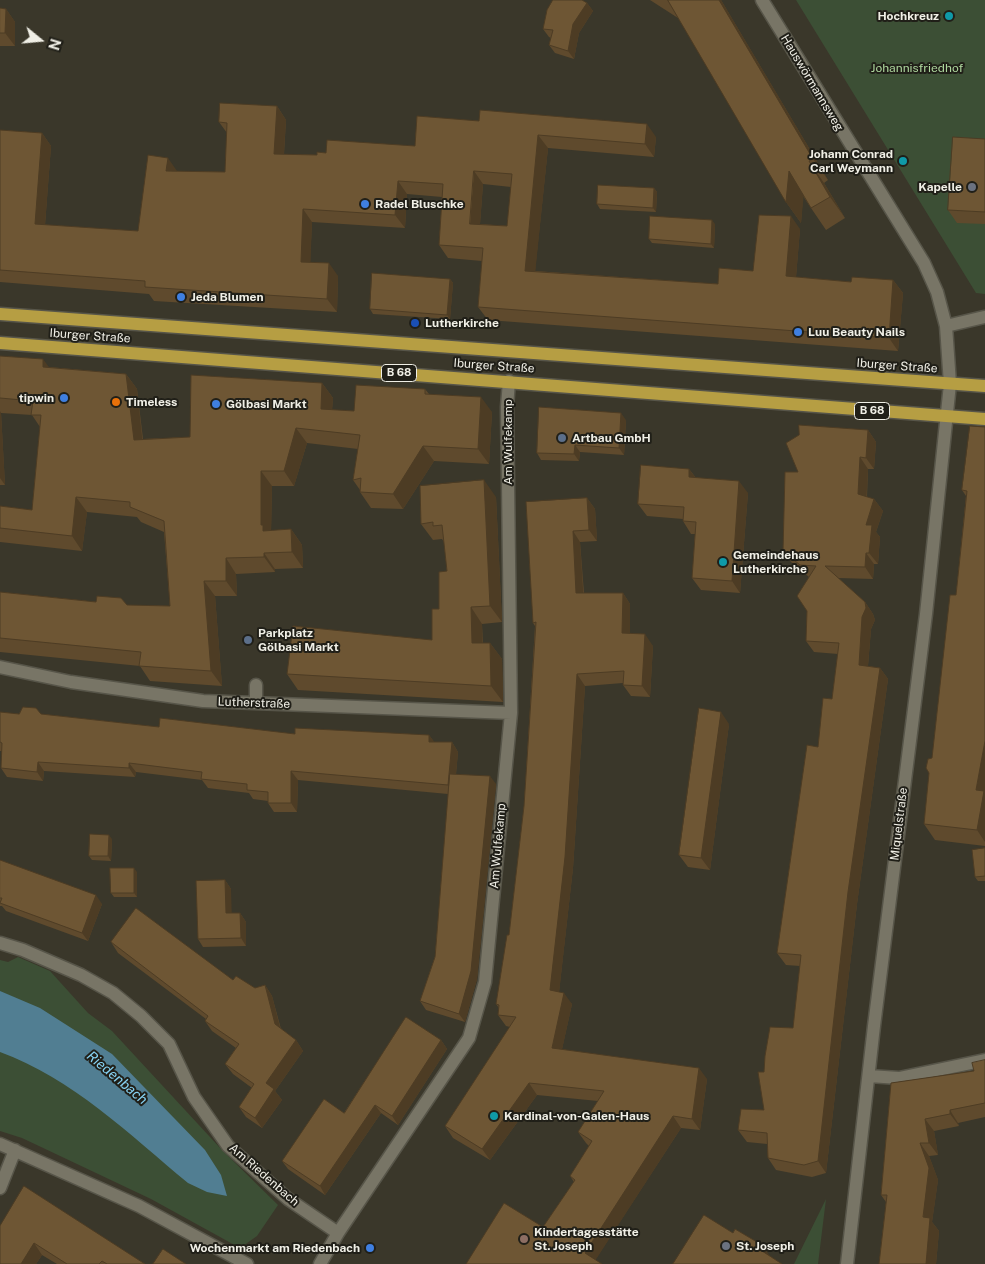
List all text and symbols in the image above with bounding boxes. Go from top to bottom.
place label: Hochkreuz [878,9,939,23]
marker: Hochkreuz [943,10,955,22]
north arrow [15,15,65,65]
street label: Hauswörmannsweg [778,32,846,134]
text: N [45,37,64,52]
park label: Johannisfriedhof [871,61,963,75]
place label: Johann Conrad Carl Weymann [809,147,893,175]
marker: Johann Conrad Carl Weymann [897,155,909,167]
place label: Kapelle [918,180,962,194]
marker: Kapelle [966,181,978,193]
place label: Radel Bluschke [375,197,464,211]
marker: Radel Bluschke [359,198,371,210]
place label: Jeda Blumen [191,290,264,304]
marker: Jeda Blumen [175,291,187,303]
place label: Lutherkirche [425,316,499,330]
marker: Lutherkirche [409,317,421,329]
place label: Luu Beauty Nails [808,325,905,339]
street label: Iburger Straße [49,326,131,346]
marker: Luu Beauty Nails [792,326,804,338]
street label: Iburger Straße [453,356,535,376]
street label: Iburger Straße [856,356,938,376]
road number: B 68 [382,364,416,382]
place label: tipwin [19,391,54,405]
marker: tipwin [58,392,70,404]
place label: Timeless [126,395,177,409]
marker: Timeless [110,396,122,408]
place label: Gölbasi Markt [226,397,307,411]
marker: Gölbasi Markt [210,398,222,410]
street label: Am Wulfekamp [501,399,515,485]
road number: B 68 [854,402,890,420]
place label: Artbau GmbH [572,431,651,445]
marker: Artbau GmbH [556,432,568,444]
place label: Gemeindehaus Lutherkirche [733,548,819,576]
marker: Gemeindehaus Lutherkirche [717,556,729,568]
place label: Parkplatz Gölbasi Markt [258,626,339,654]
marker: Parkplatz Gölbasi Markt [242,634,254,646]
street label: Lutherstraße [218,695,290,711]
street label: Miquelstraße [887,787,911,861]
street label: Am Wulfekamp [487,803,509,889]
water label: Riedenbach [83,1048,151,1108]
place label: Kardinal-von-Galen-Haus [504,1109,649,1123]
marker: Kardinal-von-Galen-Haus [488,1110,500,1122]
street label: Am Riedenbach [226,1141,302,1209]
place label: Kindertagesstätte St. Joseph [534,1225,639,1253]
marker: Kindertagesstätte St. Joseph [518,1233,530,1245]
place label: St. Joseph [736,1239,794,1253]
marker: St. Joseph [720,1240,732,1252]
place label: Wochenmarkt am Riedenbach [190,1241,360,1255]
marker: Wochenmarkt am Riedenbach [364,1242,376,1254]

